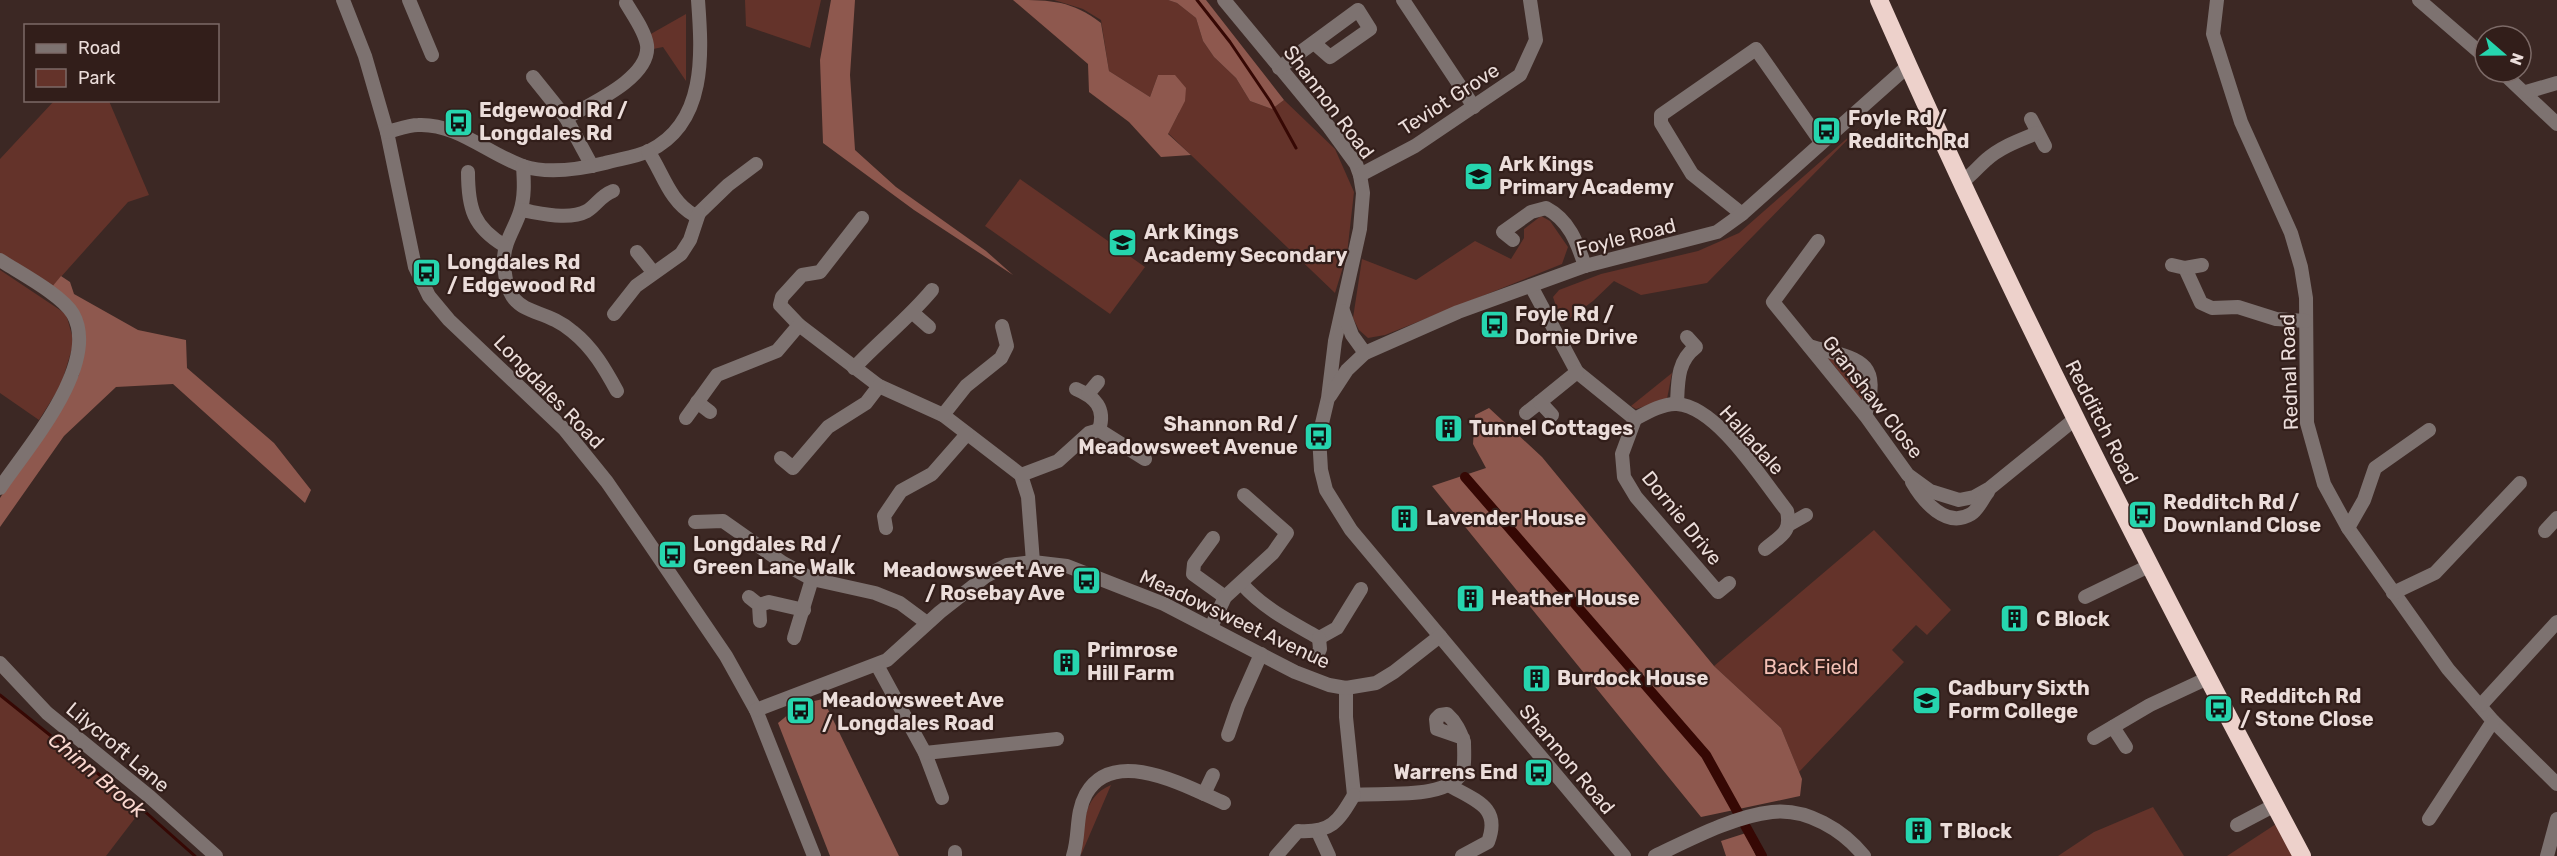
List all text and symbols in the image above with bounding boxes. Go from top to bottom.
legend [24,24,219,102]
north arrow [2473,24,2533,84]
text: Road [78,37,121,59]
street label: Shannon Road [1279,41,1379,163]
text: N [2506,50,2528,68]
street label: Teviot Grove [1394,58,1504,140]
text: Park [78,67,116,89]
place label: Edgewood Rd / Longdales Rd [479,98,628,145]
bus stop icon: Edgewood Rd / Longdales Rd [442,106,474,138]
place label: Foyle Rd / Redditch Rd [1848,106,1969,153]
bus stop icon: Foyle Rd / Redditch Rd [1811,114,1843,146]
place label: Ark Kings Primary Academy [1499,152,1674,199]
school or university icon: Ark Kings Primary Academy [1462,160,1494,192]
street label: Foyle Road [1574,213,1678,261]
place label: Ark Kings Academy Secondary [1144,220,1347,267]
school or university icon: Ark Kings Academy Secondary [1107,227,1139,259]
place label: Longdales Rd / Edgewood Rd [447,250,596,297]
bus stop icon: Longdales Rd / Edgewood Rd [410,257,442,289]
place label: Foyle Rd / Dornie Drive [1515,302,1638,349]
bus stop icon: Foyle Rd / Dornie Drive [1478,309,1510,341]
street label: Rednal Road [2275,313,2303,431]
street label: Longdales Road [489,330,609,454]
street label: Granshaw Close [1818,331,1928,463]
street label: Redditch Road [2060,356,2144,488]
street label: Halladale [1715,400,1789,480]
place label: Shannon Rd / Meadowsweet Avenue [1078,412,1298,459]
building icon: Tunnel Cottages [1432,412,1464,444]
place label: Tunnel Cottages [1469,416,1633,440]
bus stop icon: Shannon Rd / Meadowsweet Avenue [1303,420,1335,452]
street label: Dornie Drive [1637,466,1727,570]
place label: Redditch Rd / Downland Close [2163,490,2321,537]
bus stop icon: Redditch Rd / Downland Close [2126,498,2158,530]
building icon: Lavender House [1389,502,1421,534]
place label: Lavender House [1426,506,1586,530]
place label: Longdales Rd / Green Lane Walk [693,532,856,579]
bus stop icon: Longdales Rd / Green Lane Walk [656,539,688,571]
place label: Meadowsweet Ave / Rosebay Ave [883,558,1065,605]
street label: Meadowsweet Avenue [1136,564,1334,674]
bus stop icon: Meadowsweet Ave / Rosebay Ave [1070,565,1102,597]
building icon: Heather House [1454,582,1486,614]
place label: Heather House [1491,586,1640,610]
building icon: C Block [1999,603,2031,635]
place label: C Block [2036,607,2110,631]
place label: Primrose Hill Farm [1087,638,1178,685]
building icon: Primrose Hill Farm [1050,646,1082,678]
park label: Back Field [1764,655,1858,679]
building icon: Burdock House [1520,662,1552,694]
place label: Burdock House [1557,666,1708,690]
place label: Cadbury Sixth Form College [1948,676,2090,723]
school or university icon: Cadbury Sixth Form College [1911,684,1943,716]
place label: Redditch Rd / Stone Close [2240,684,2374,731]
place label: Meadowsweet Ave / Longdales Road [822,688,1004,735]
bus stop icon: Redditch Rd / Stone Close [2203,692,2235,724]
bus stop icon: Meadowsweet Ave / Longdales Road [785,695,817,727]
street label: Lilycroft Lane [61,697,175,797]
street label: Shannon Road [1514,699,1620,819]
water label: Chinn Brook [44,727,152,823]
bus stop icon: Warrens End [1523,756,1555,788]
place label: Warrens End [1394,760,1518,784]
building icon: T Block [1903,815,1935,847]
place label: T Block [1940,819,2012,843]

